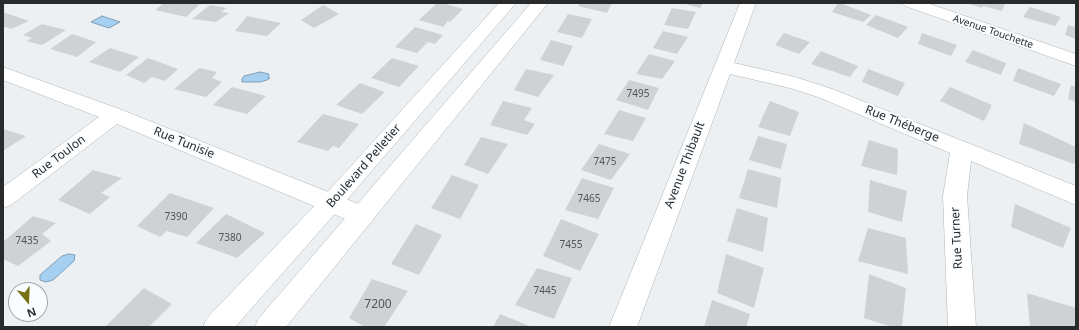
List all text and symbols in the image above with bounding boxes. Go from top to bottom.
street label: Avenue Touchette [951,13,1035,51]
house number: 7495 [627,88,649,100]
street label: Rue Théberge [863,103,941,145]
street label: Avenue Thibault [662,120,708,210]
street label: Boulevard Pelletier [324,121,404,211]
street label: Rue Tunisie [151,124,217,162]
street label: Rue Toulon [29,132,89,182]
house number: 7475 [594,156,616,168]
house number: 7465 [578,193,600,205]
street label: Rue Turner [948,206,966,270]
house number: 7390 [165,211,187,223]
house number: 7380 [219,232,241,244]
house number: 7435 [16,235,38,247]
house number: 7455 [560,239,582,251]
north arrow [8,282,48,322]
house number: 7445 [534,285,556,297]
house number: 7200 [364,298,392,312]
text: N [25,304,38,321]

